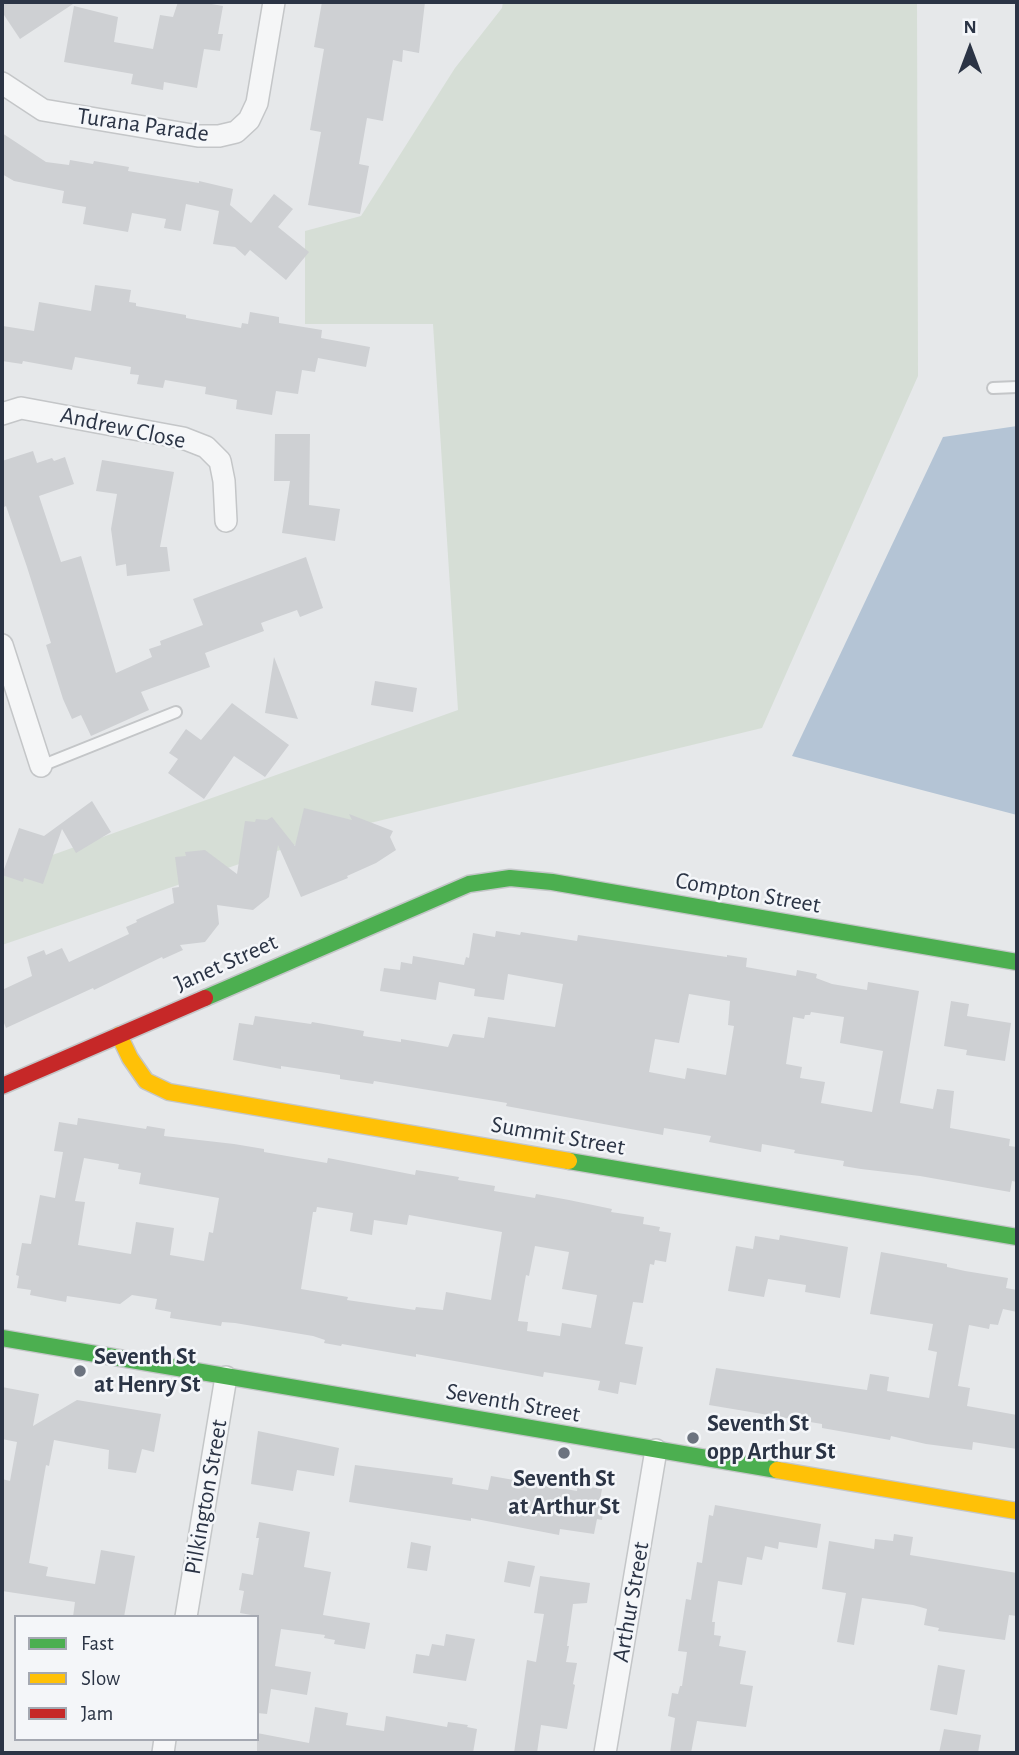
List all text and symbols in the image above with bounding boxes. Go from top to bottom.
north arrow [935,14,1005,84]
text: N [963,18,977,37]
street label: Turana Parade [75,102,211,148]
street label: Andrew Close [58,401,188,455]
street label: Compton Street [673,866,823,920]
street label: Janet Street [170,928,282,998]
street label: Summit Street [489,1110,627,1162]
place label: Seventh St at Henry St [94,1343,200,1399]
marker: Seventh St at Henry St [72,1363,88,1379]
street label: Seventh Street [444,1377,582,1429]
place label: Seventh St opp Arthur St [707,1410,835,1466]
street label: Pilkington Street [178,1417,234,1577]
marker: Seventh St opp Arthur St [685,1430,701,1446]
marker: Seventh St at Arthur St [556,1445,572,1461]
place label: Seventh St at Arthur St [508,1465,620,1521]
street label: Arthur Street [606,1540,656,1664]
legend [14,1615,259,1741]
text: Fast [81,1633,114,1654]
text: Slow [81,1668,120,1689]
text: Jam [81,1703,113,1724]

